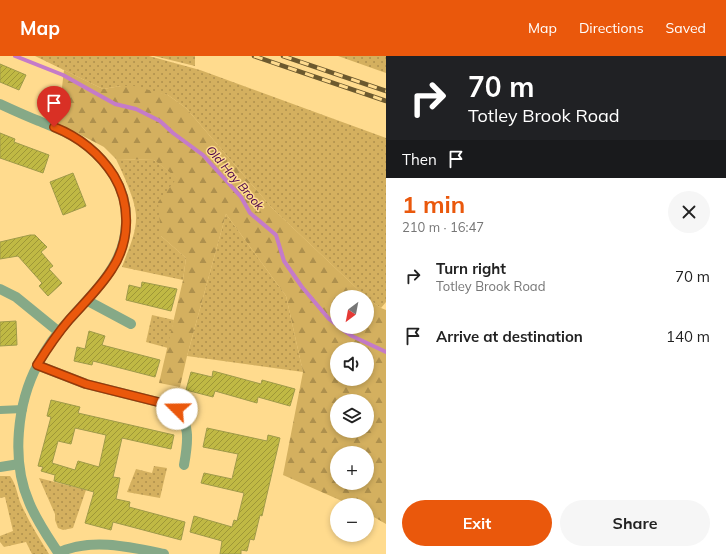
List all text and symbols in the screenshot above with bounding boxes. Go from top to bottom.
text: Map [20,16,60,40]
text: Map [528,19,557,37]
text: Directions [579,19,644,37]
text: Saved [666,19,706,37]
text: 70 m [468,69,534,104]
icon: right [402,72,454,124]
pin [37,86,71,127]
icon: arrive [43,92,65,114]
text: Totley Brook Road [468,104,620,127]
water label: Old Hay Brook [203,142,268,214]
icon: arrive [445,148,467,170]
text: Then [402,150,437,169]
text: 1 min [402,189,465,219]
button: close [668,191,710,233]
text: 210 m · 16:47 [402,219,484,235]
text: Turn right [436,259,506,278]
icon: right [402,265,424,287]
text: 70 m [675,267,710,286]
text: Totley Brook Road [436,278,545,294]
north arrow [330,290,374,334]
map controls [330,290,374,542]
icon: arrive [402,325,424,347]
text: Arrive at destination [436,327,583,346]
text: 140 m [666,327,710,346]
button: sound [330,342,374,386]
position arrow [156,388,198,430]
button: layers [330,394,374,438]
button: + [330,446,374,490]
button: − [330,498,374,542]
button: Exit [402,500,552,546]
button: Share [560,500,710,546]

